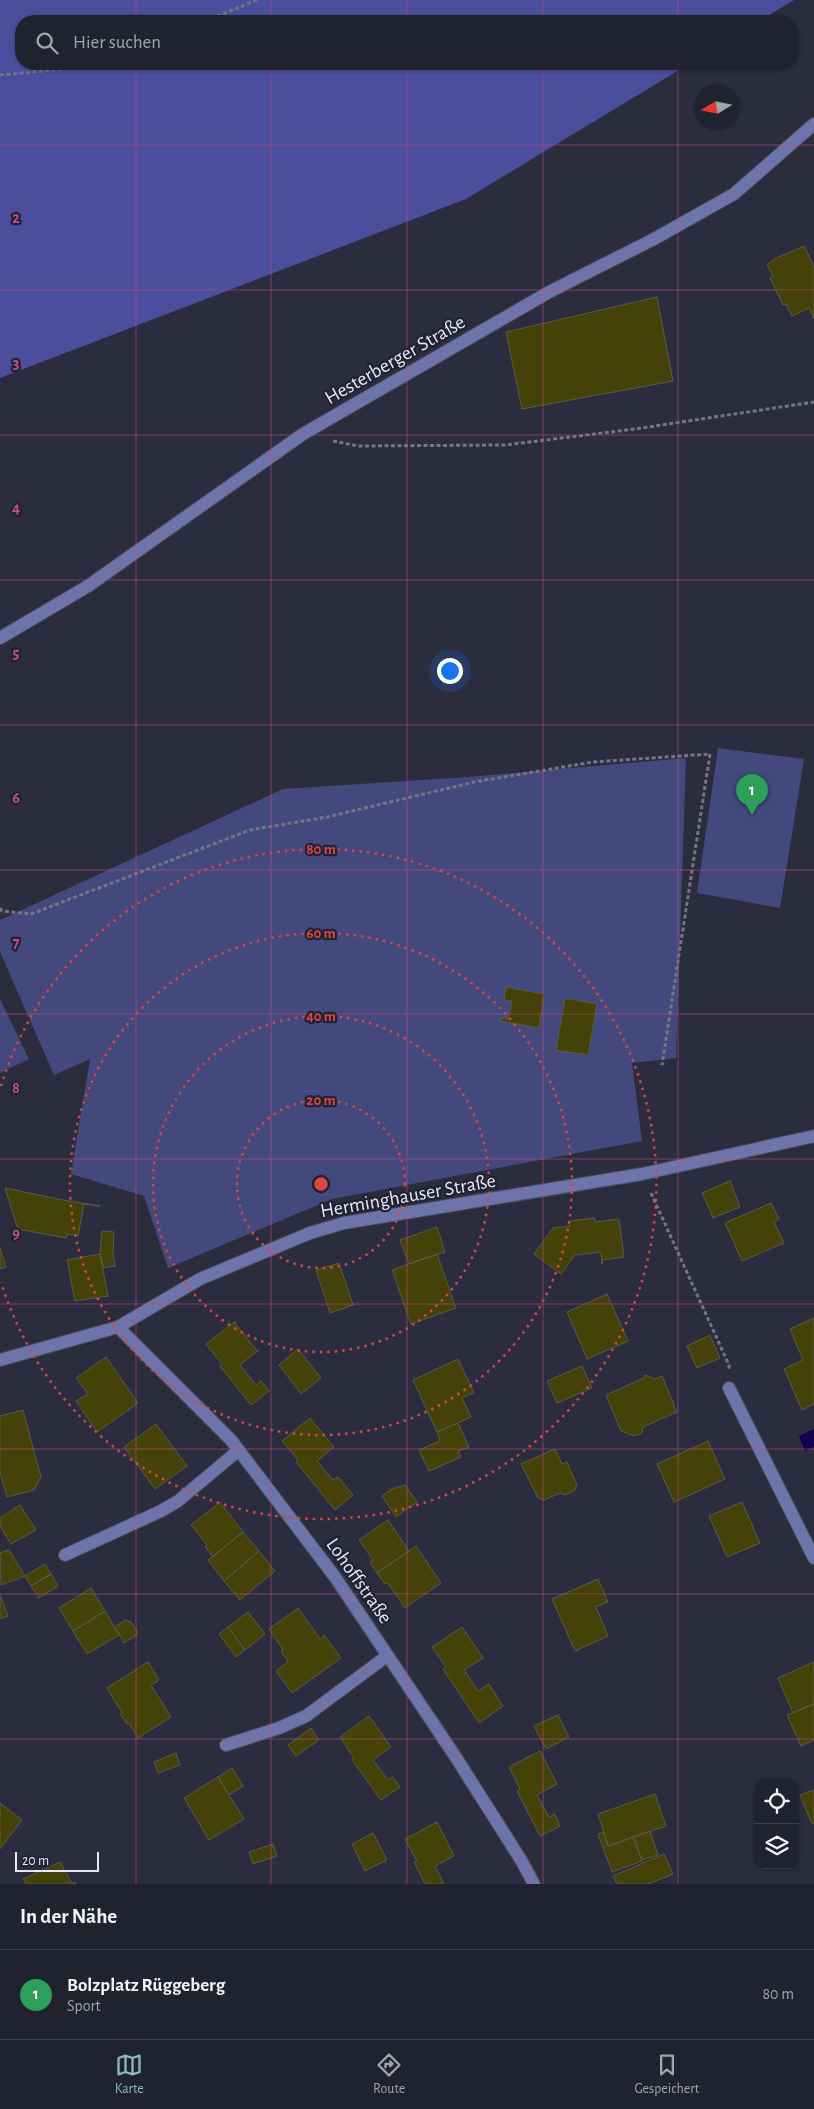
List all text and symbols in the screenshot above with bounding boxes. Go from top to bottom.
search box [15,15,799,70]
icon: search [33,29,61,57]
text: Hier suchen [73,33,161,52]
north arrow [694,85,739,130]
text: 2 [12,210,20,226]
street label: Hesterberger Straße [322,312,468,408]
text: 3 [13,355,20,371]
text: 4 [12,500,20,516]
text: 5 [13,645,20,661]
your location [437,658,463,684]
pin: 1 [736,774,768,815]
text: 6 [12,790,20,806]
text: 80 m [306,842,336,857]
text: 60 m [306,926,336,941]
text: 7 [13,935,20,951]
text: 40 m [306,1009,336,1024]
text: 8 [12,1080,20,1096]
text: 20 m [306,1093,336,1108]
street label: Herminghauser Straße [319,1171,497,1221]
centre of rings [312,1175,330,1193]
text: 9 [12,1225,20,1241]
street label: Lohoffstraße [322,1535,396,1627]
map controls [754,1779,799,1869]
button: locate [754,1779,799,1824]
button: layers [754,1824,799,1869]
scale bar [15,1849,99,1872]
text: 20 m [22,1854,49,1868]
text: In der Nähe [20,1906,117,1927]
text: Bolzplatz Rüggeberg [67,1976,225,1995]
text: 1 [33,1986,39,2002]
text: 80 m [763,1986,794,2002]
text: Sport [67,1998,101,2014]
tab: Karte [115,2051,144,2098]
tab: Route [373,2051,405,2098]
tab: Gespeichert [634,2051,699,2098]

